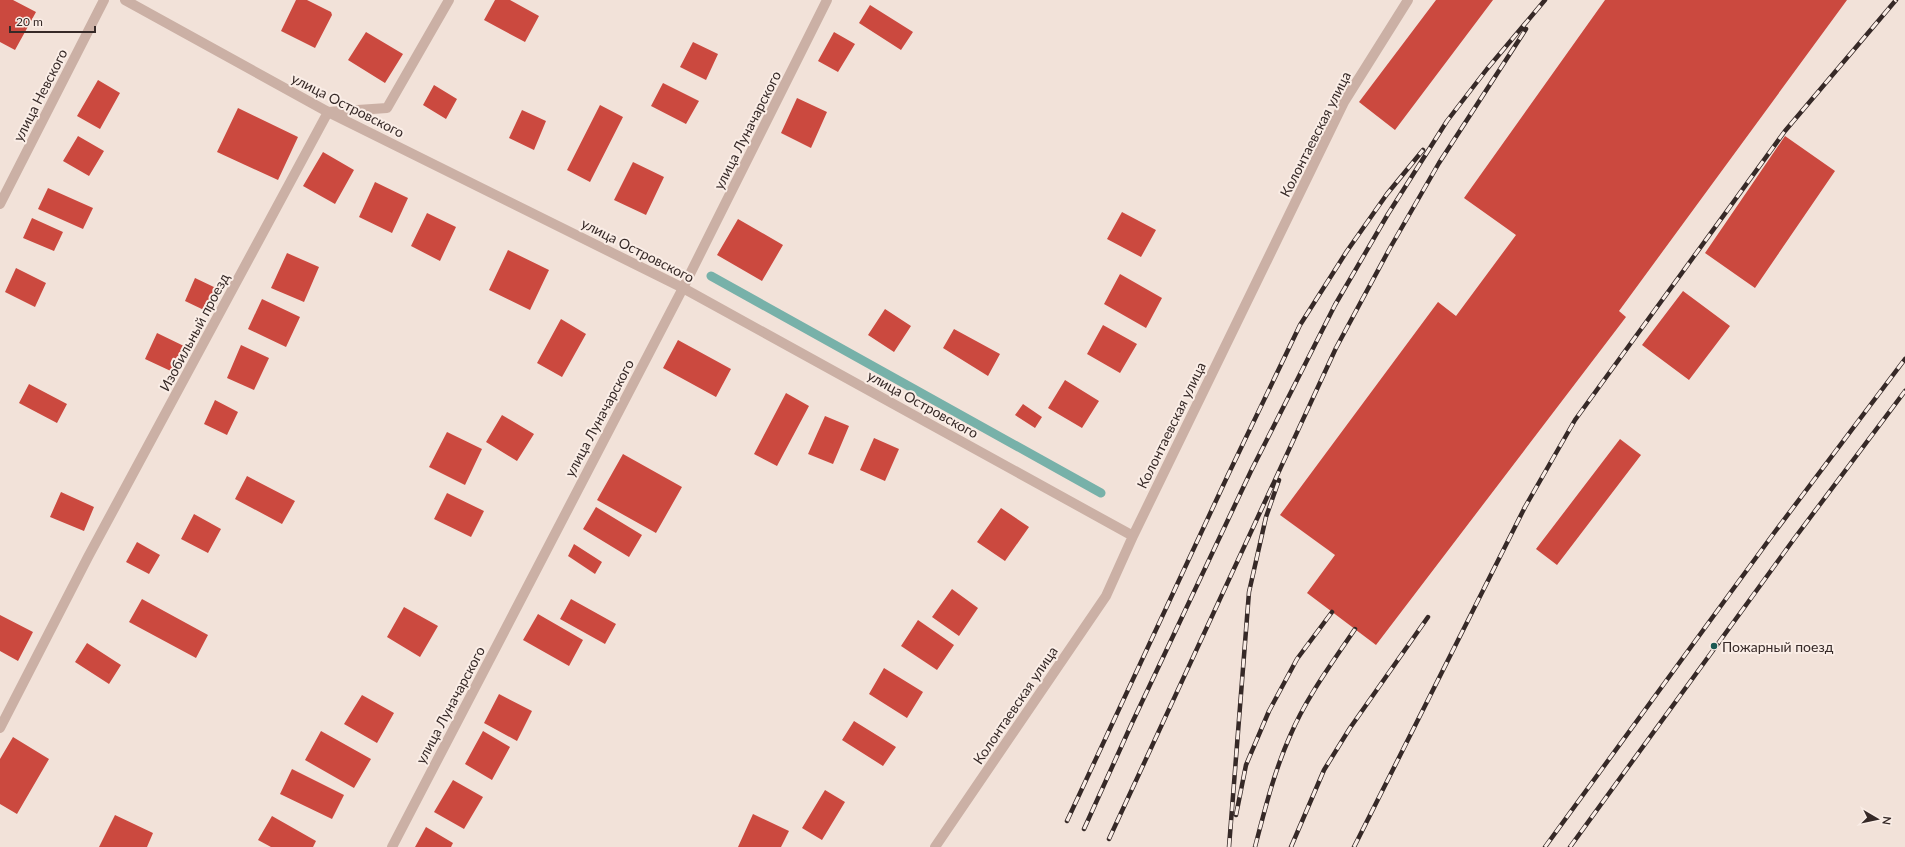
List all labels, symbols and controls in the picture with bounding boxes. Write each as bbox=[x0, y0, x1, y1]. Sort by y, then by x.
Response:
scale bar bbox=[10, 8, 95, 34]
text: 20 m bbox=[16, 14, 43, 29]
street label: улица Невского bbox=[9, 46, 71, 144]
street label: улица Луначарского bbox=[710, 68, 784, 192]
street label: Колонтаевская улица bbox=[1276, 68, 1354, 200]
street label: улица Островского bbox=[289, 69, 407, 141]
street label: улица Островского bbox=[579, 214, 697, 286]
street label: Изобильный проезд bbox=[156, 270, 233, 394]
street label: улица Луначарского bbox=[561, 356, 637, 480]
street label: Колонтаевская улица bbox=[1133, 359, 1209, 491]
street label: улица Островского bbox=[864, 366, 982, 442]
place label: Пожарный поезд bbox=[1722, 638, 1834, 655]
marker: Пожарный поезд bbox=[1709, 641, 1719, 651]
street label: улица Луначарского bbox=[412, 643, 488, 767]
street label: Колонтаевская улица bbox=[969, 643, 1061, 767]
north arrow bbox=[1857, 799, 1897, 839]
text: N bbox=[1880, 815, 1894, 826]

